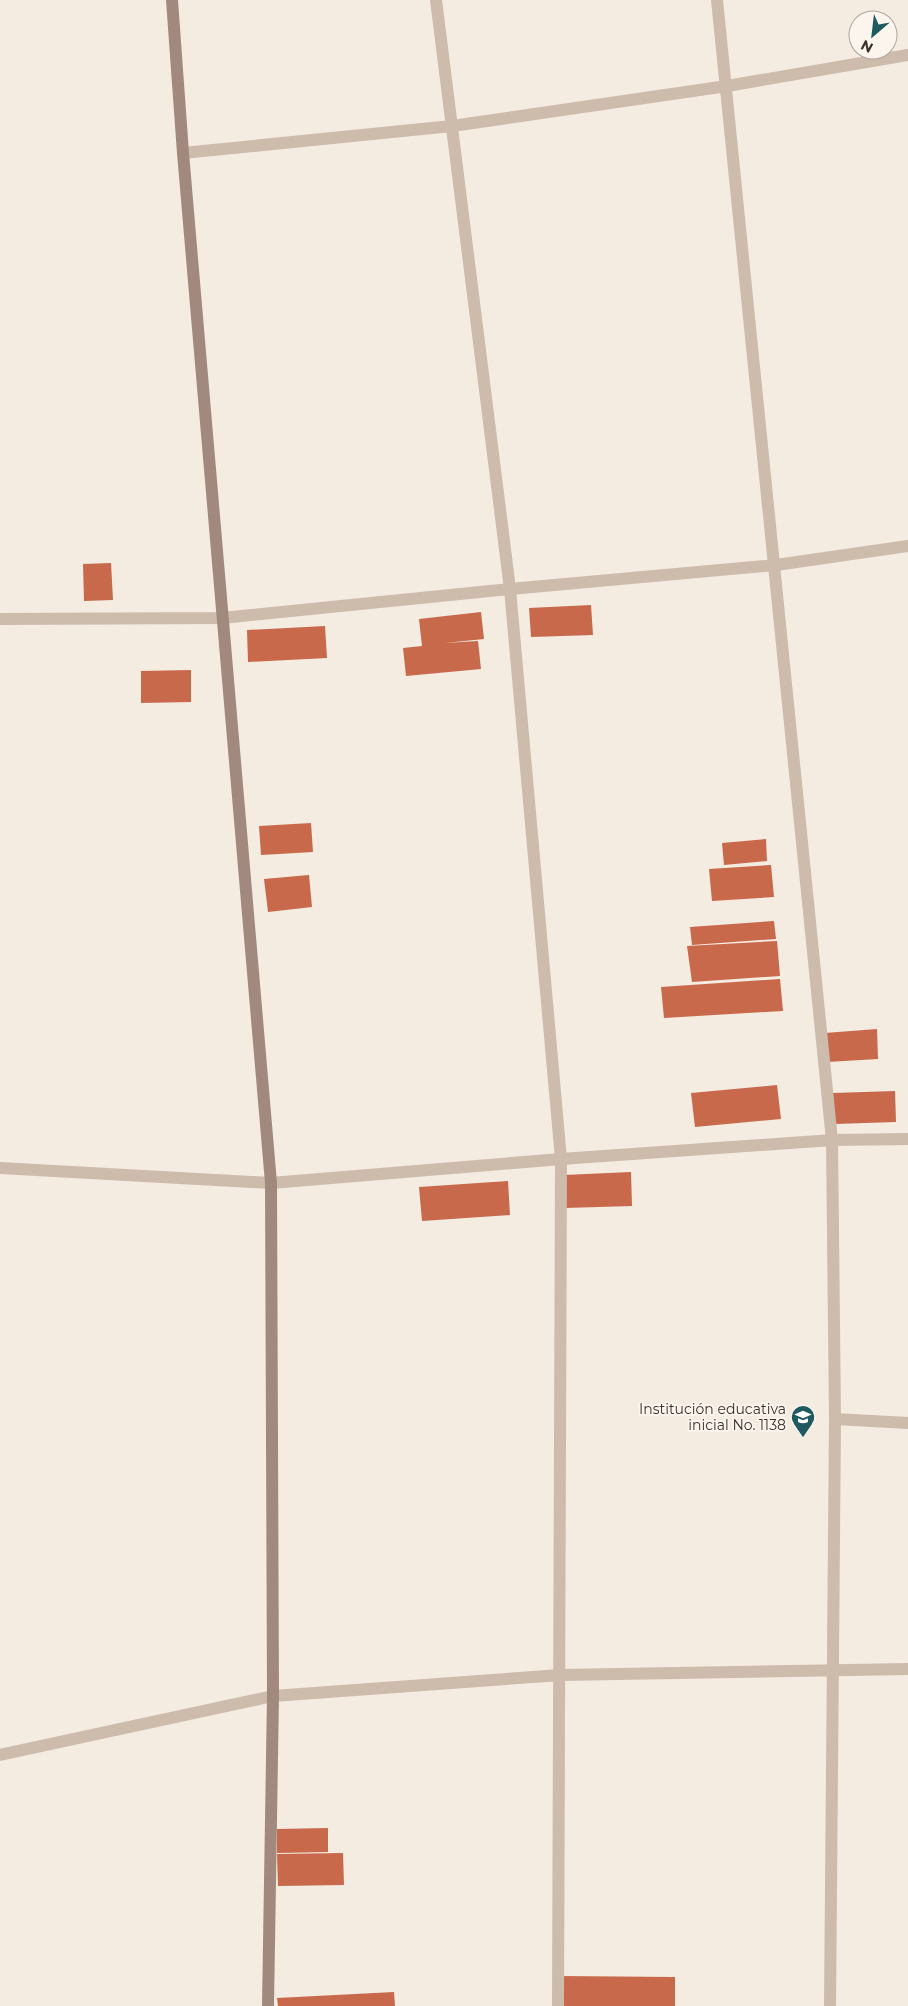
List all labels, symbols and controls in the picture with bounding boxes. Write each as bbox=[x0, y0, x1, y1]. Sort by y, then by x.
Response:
north arrow bbox=[848, 10, 898, 60]
text: N bbox=[858, 36, 876, 57]
place label: Institución educativa inicial No. 1138 bbox=[639, 1400, 786, 1434]
school or university icon: Institución educativa inicial No. 1138 bbox=[790, 1404, 816, 1438]

